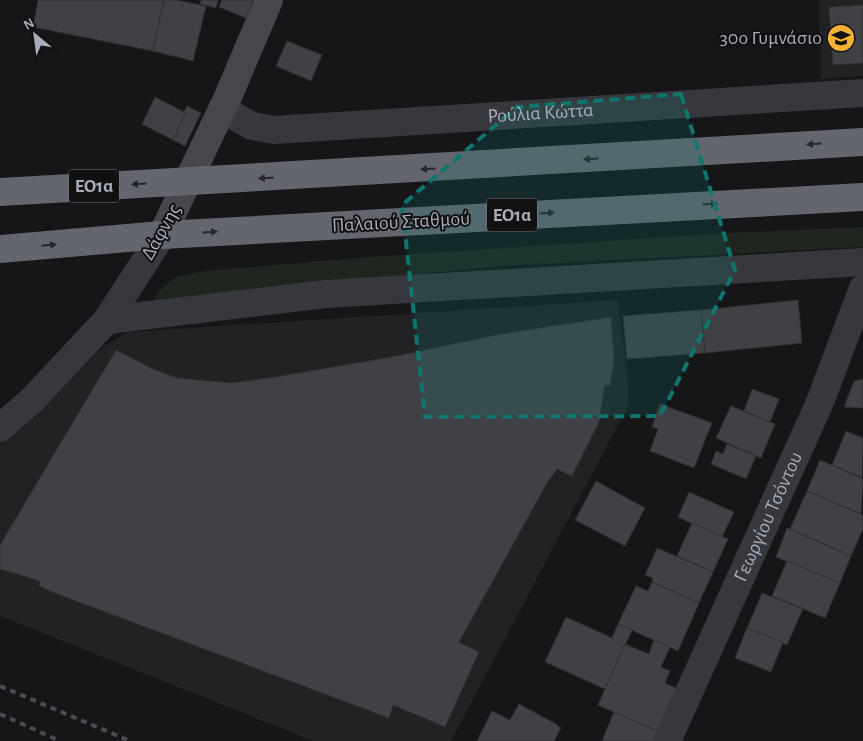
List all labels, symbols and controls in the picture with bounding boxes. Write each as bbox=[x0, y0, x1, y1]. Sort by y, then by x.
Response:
north arrow bbox=[10, 10, 60, 60]
text: N bbox=[22, 16, 37, 33]
school or university icon: 30ο Γυμνάσιο bbox=[826, 23, 856, 53]
place label: 30ο Γυμνάσιο bbox=[720, 28, 822, 48]
street label: Ρούλια Κώττα bbox=[487, 100, 594, 127]
one-way arrow bbox=[806, 141, 822, 149]
one-way arrow bbox=[582, 156, 598, 164]
one-way arrow bbox=[420, 165, 436, 173]
road number: ΕΟ1α bbox=[69, 170, 119, 202]
one-way arrow bbox=[258, 174, 274, 182]
one-way arrow bbox=[131, 180, 147, 188]
road number: ΕΟ1α bbox=[487, 198, 537, 232]
street label: Δάφνης bbox=[138, 200, 185, 263]
one-way arrow bbox=[702, 200, 718, 208]
street label: Παλαιού Σταθμού bbox=[331, 208, 471, 236]
one-way arrow bbox=[540, 209, 556, 217]
one-way arrow bbox=[203, 228, 219, 236]
one-way arrow bbox=[41, 240, 57, 248]
street label: Γεωργίου Τσόντου bbox=[730, 449, 806, 585]

